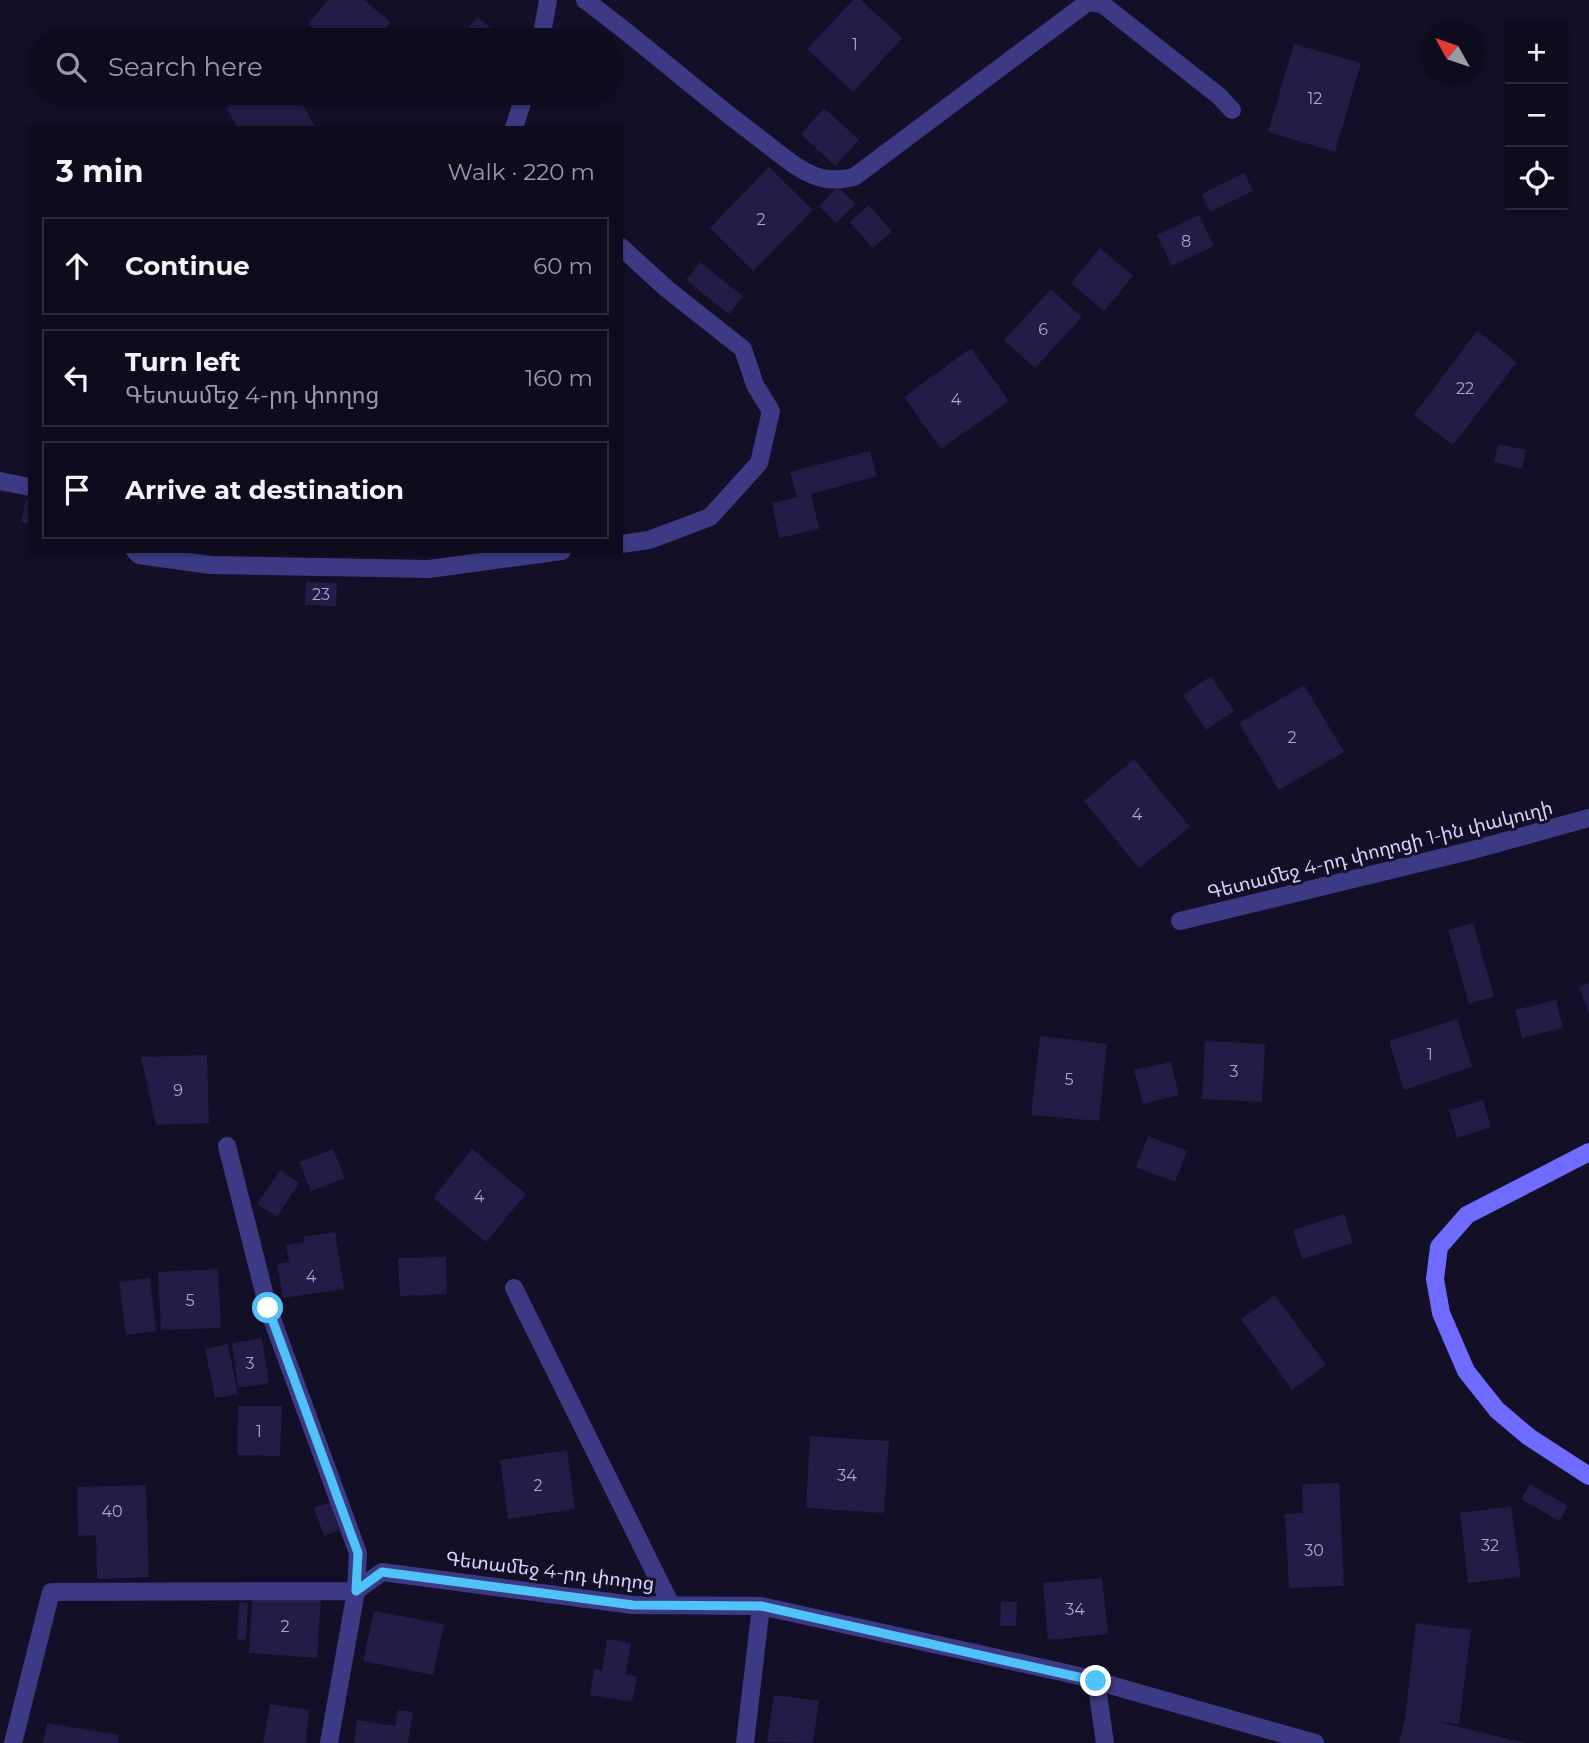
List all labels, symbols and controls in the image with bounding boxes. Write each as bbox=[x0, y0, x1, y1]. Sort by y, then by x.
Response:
north arrow bbox=[1421, 21, 1484, 84]
map controls bbox=[1505, 21, 1568, 210]
button: + bbox=[1505, 21, 1568, 84]
search box bbox=[28, 28, 623, 105]
house number: 1 bbox=[852, 35, 858, 54]
icon: search bbox=[52, 48, 90, 86]
text: Search here bbox=[108, 51, 263, 83]
button: − bbox=[1505, 84, 1568, 147]
house number: 12 bbox=[1308, 89, 1322, 108]
button: locate bbox=[1505, 147, 1568, 210]
text: 3 min bbox=[56, 153, 143, 190]
text: Walk · 220 m bbox=[448, 158, 595, 186]
house number: 2 bbox=[756, 210, 766, 229]
house number: 8 bbox=[1181, 232, 1191, 251]
icon: ahead bbox=[58, 247, 96, 285]
text: Continue bbox=[125, 250, 250, 282]
text: 60 m bbox=[533, 252, 593, 280]
house number: 6 bbox=[1038, 320, 1048, 339]
text: Turn left bbox=[125, 346, 241, 378]
icon: left bbox=[58, 359, 96, 397]
text: 160 m bbox=[525, 364, 593, 392]
house number: 22 bbox=[1456, 379, 1474, 398]
text: Գետամեջ 4-րդ փողոց bbox=[125, 381, 379, 409]
house number: 4 bbox=[951, 390, 962, 409]
icon: arrive bbox=[58, 471, 96, 509]
text: Arrive at destination bbox=[125, 474, 404, 506]
house number: 23 bbox=[312, 585, 330, 604]
house number: 2 bbox=[1287, 728, 1297, 747]
street label: Գետամեջ 4-րդ փողոցի 1-ին փակուղի bbox=[1205, 796, 1555, 904]
house number: 4 bbox=[1132, 805, 1143, 824]
house number: 1 bbox=[1427, 1045, 1433, 1064]
house number: 3 bbox=[1229, 1062, 1239, 1081]
house number: 5 bbox=[1064, 1070, 1074, 1089]
house number: 9 bbox=[173, 1081, 183, 1100]
house number: 4 bbox=[474, 1187, 485, 1206]
house number: 4 bbox=[306, 1267, 317, 1286]
house number: 5 bbox=[185, 1291, 195, 1310]
route start bbox=[252, 1292, 283, 1323]
house number: 3 bbox=[245, 1354, 255, 1373]
house number: 1 bbox=[256, 1422, 262, 1441]
house number: 34 bbox=[837, 1466, 857, 1485]
house number: 2 bbox=[533, 1476, 543, 1495]
house number: 40 bbox=[101, 1502, 123, 1521]
house number: 32 bbox=[1481, 1536, 1499, 1555]
house number: 30 bbox=[1304, 1541, 1324, 1560]
street label: Գետամեջ 4-րդ փողոց bbox=[444, 1547, 656, 1595]
house number: 34 bbox=[1065, 1600, 1085, 1619]
house number: 2 bbox=[280, 1617, 290, 1636]
route end bbox=[1080, 1665, 1111, 1696]

